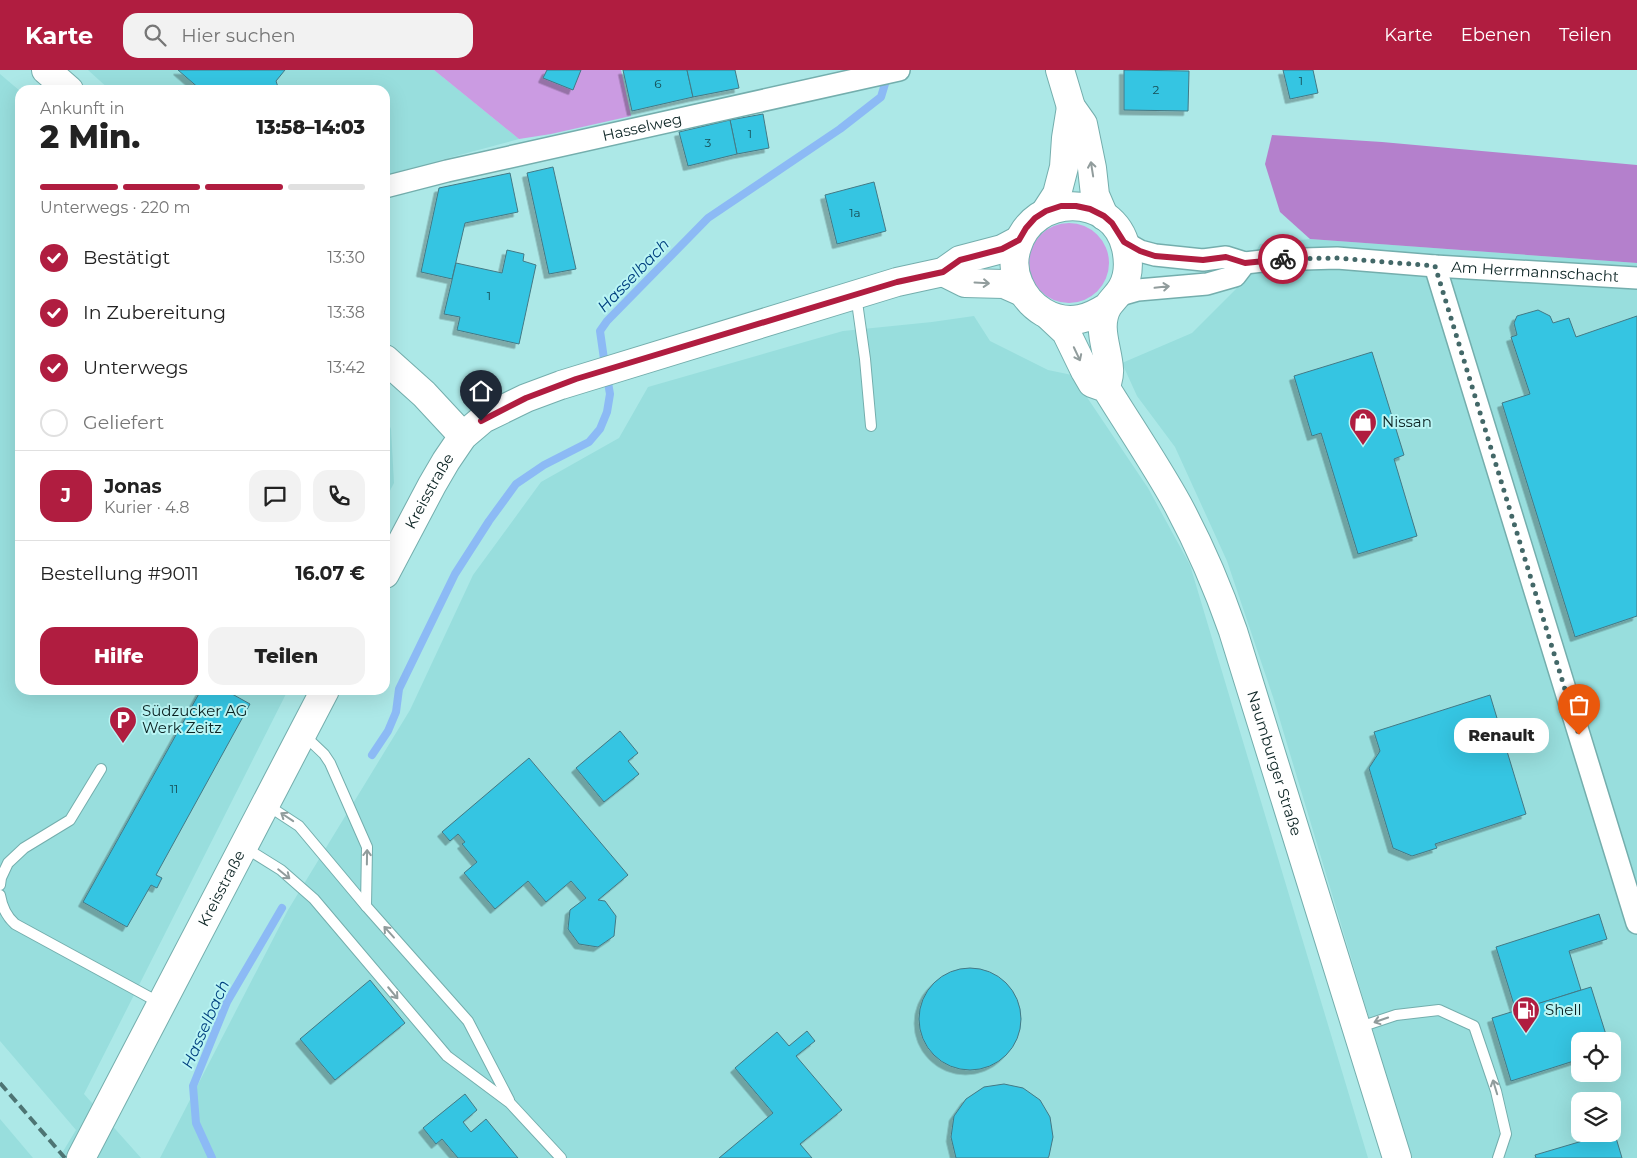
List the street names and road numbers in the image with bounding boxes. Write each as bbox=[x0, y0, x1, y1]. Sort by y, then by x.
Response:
street label: Hasselweg bbox=[600, 109, 684, 145]
street label: Am Herrmannschacht bbox=[1451, 257, 1619, 286]
street label: Kreisstraße bbox=[401, 449, 458, 532]
street label: Naumburger Straße bbox=[1243, 688, 1306, 838]
street label: Kreisstraße bbox=[193, 847, 249, 930]

